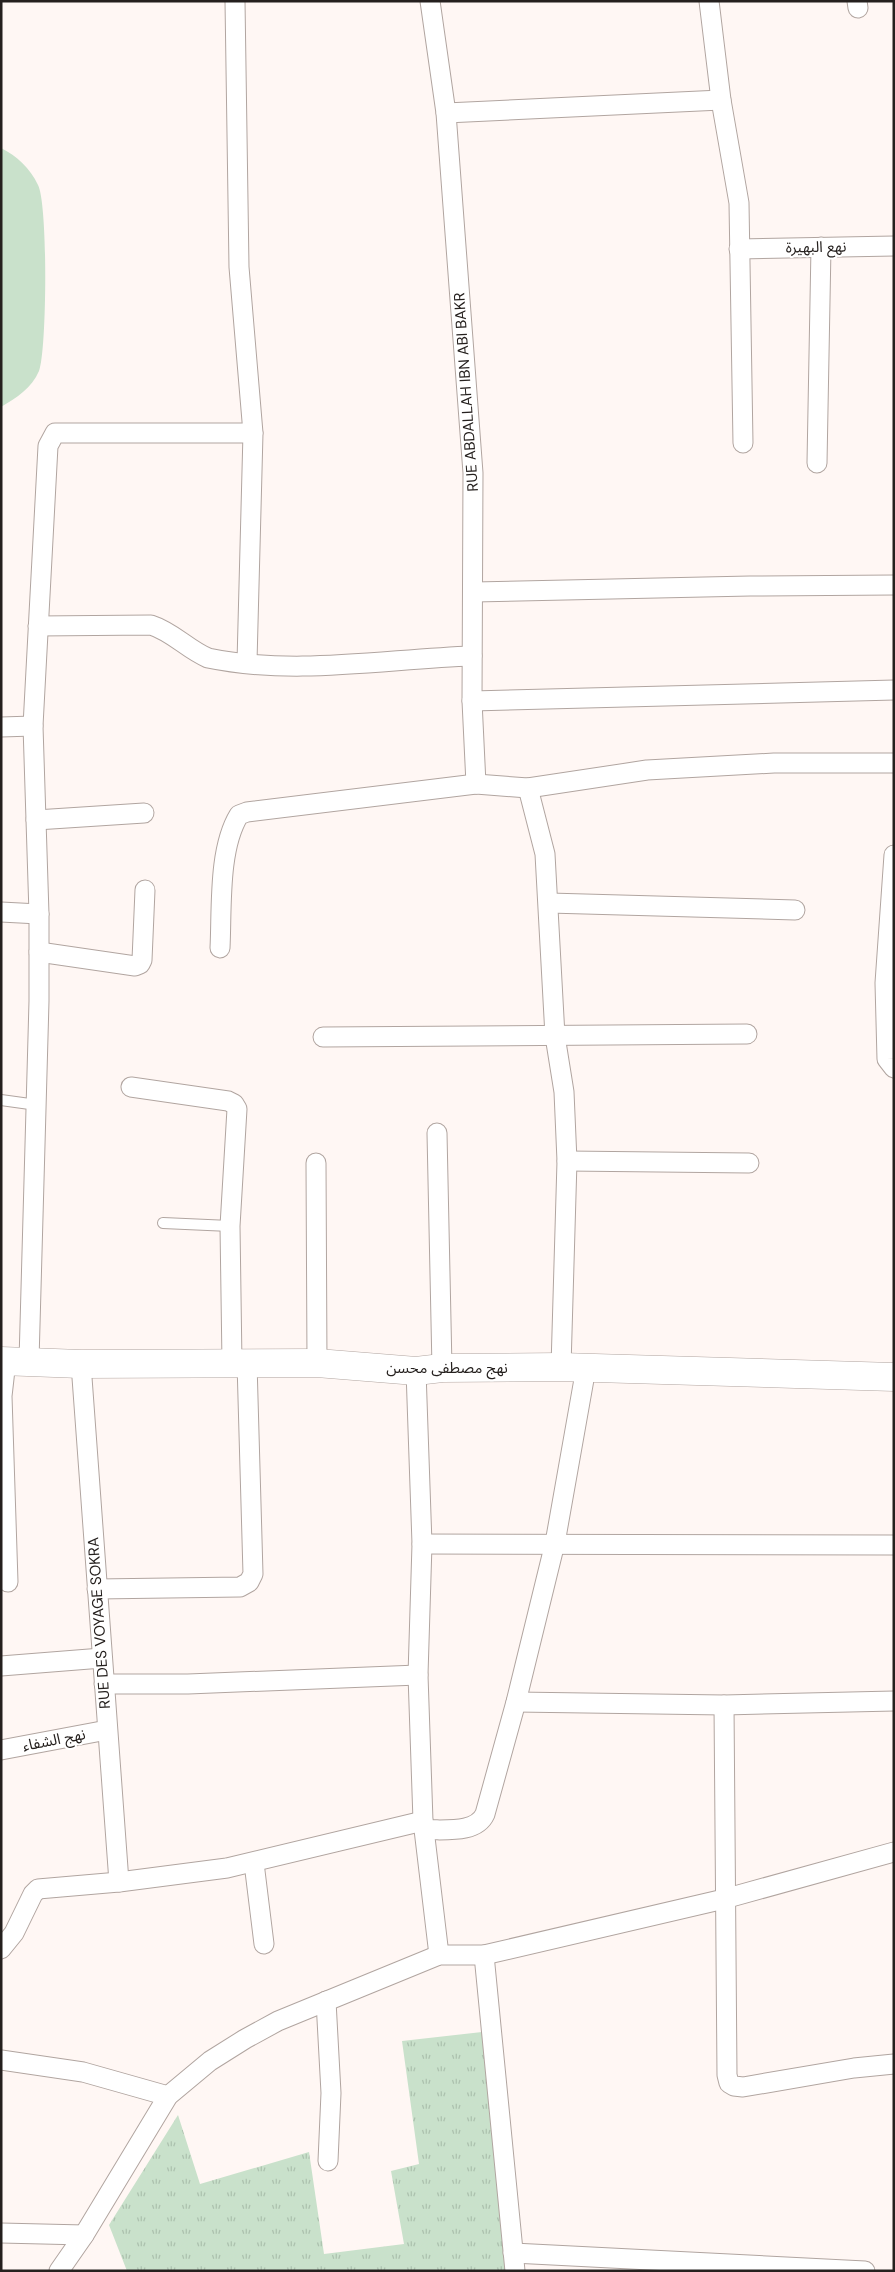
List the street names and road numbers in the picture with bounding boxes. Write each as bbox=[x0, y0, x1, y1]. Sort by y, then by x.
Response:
street label: نهع البهيرة bbox=[785, 236, 847, 260]
street label: RUE ABDALLAH IBN ABI BAKR bbox=[449, 292, 483, 492]
street label: نهج مصطفى محسن bbox=[386, 1358, 508, 1380]
street label: RUE DES VOYAGE SOKRA bbox=[83, 1537, 115, 1709]
street label: نهج الشفاء bbox=[21, 1724, 87, 1758]

